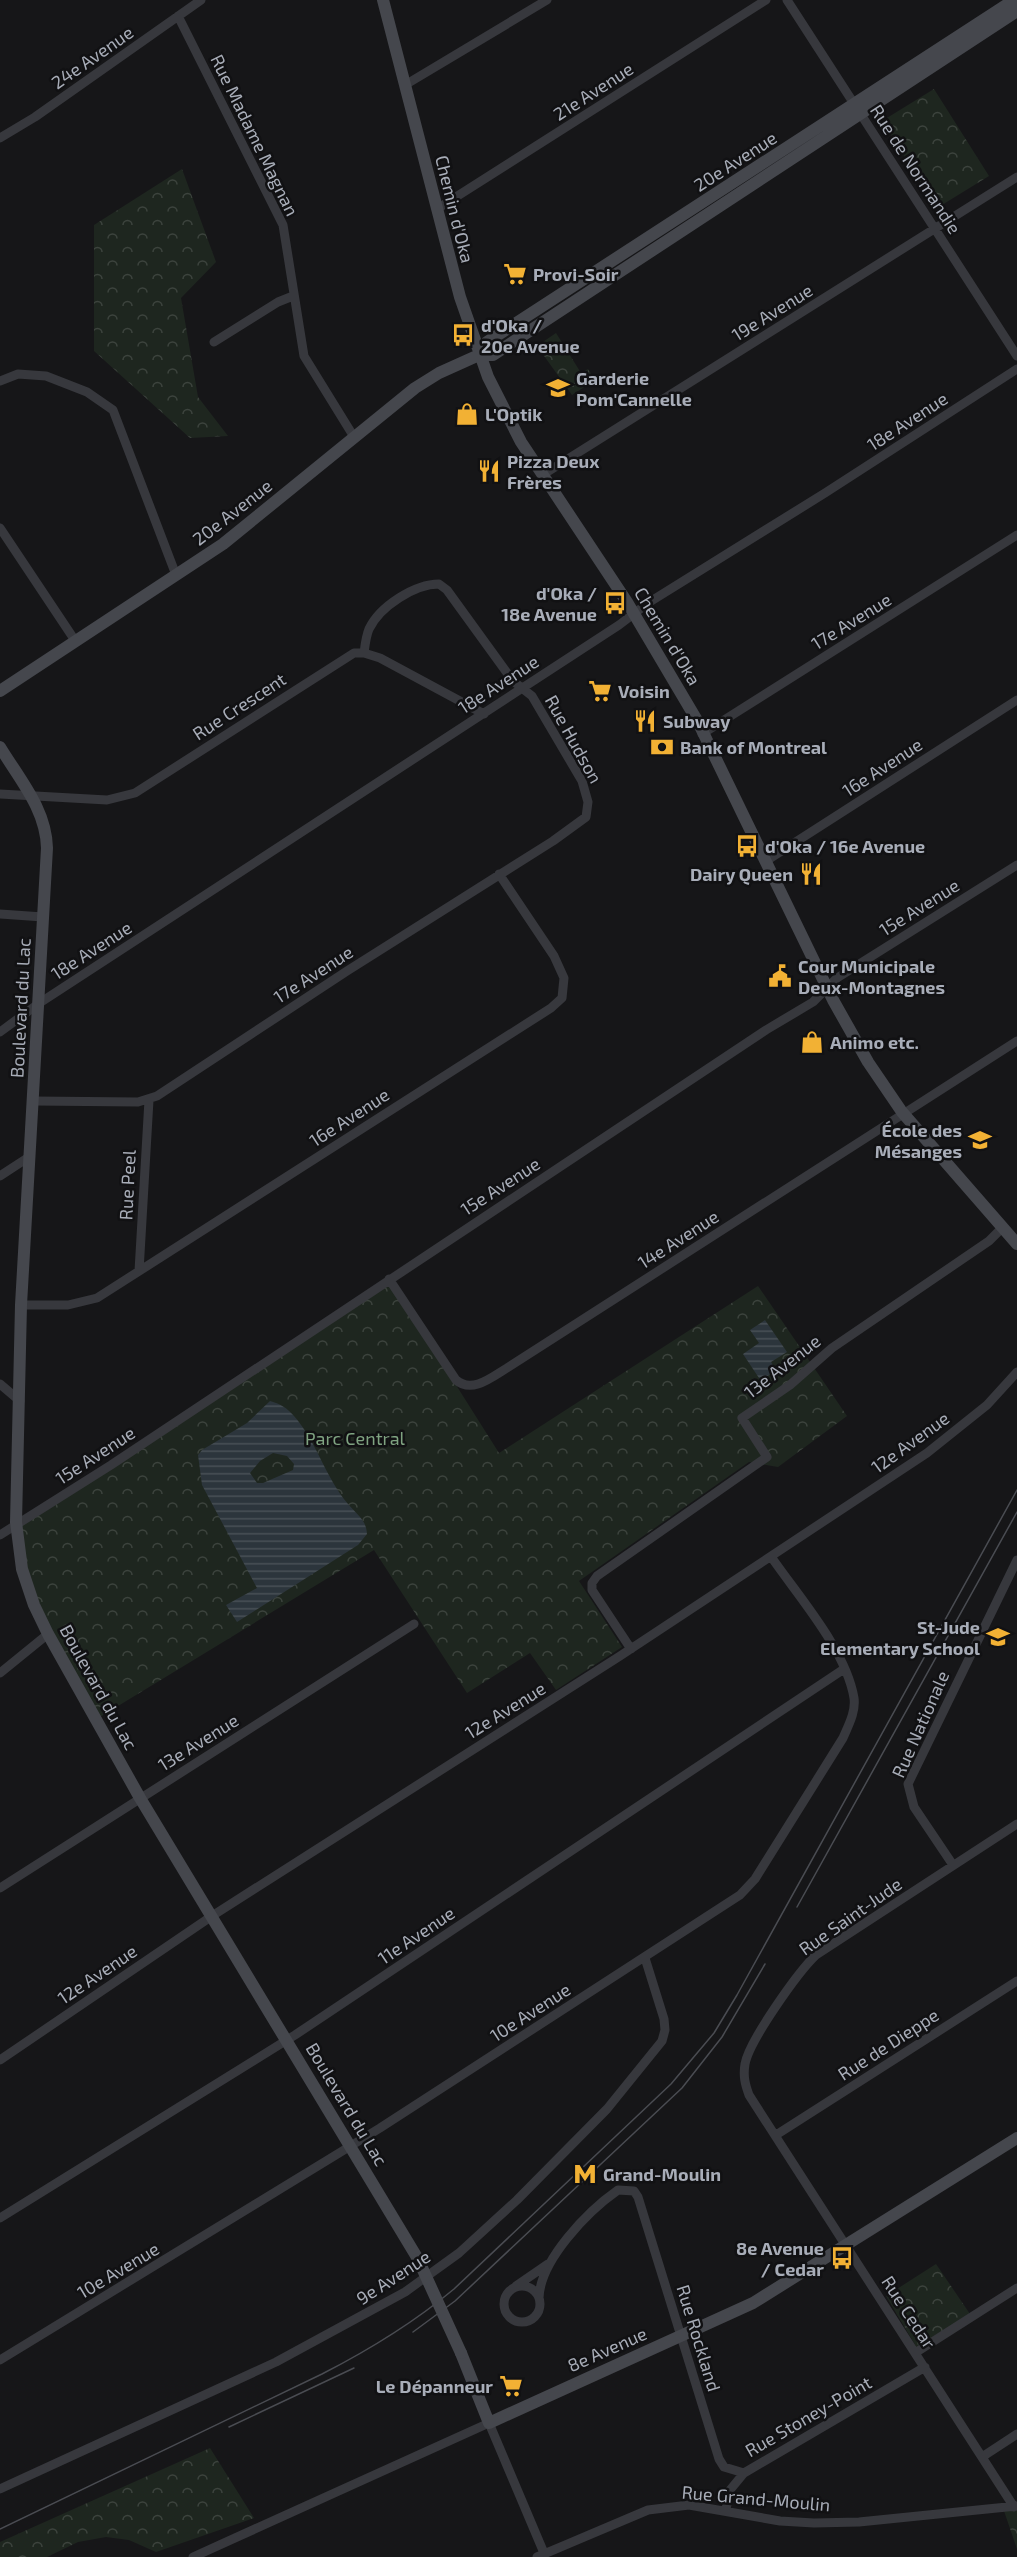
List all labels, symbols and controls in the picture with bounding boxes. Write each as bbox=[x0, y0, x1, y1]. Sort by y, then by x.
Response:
street label: 24e Avenue bbox=[47, 21, 137, 93]
street label: Rue Madame Magnan bbox=[206, 51, 304, 219]
street label: 21e Avenue bbox=[549, 57, 637, 125]
street label: Rue de Normandie bbox=[866, 100, 966, 238]
street label: 20e Avenue bbox=[689, 126, 781, 196]
street label: Chemin d'Oka bbox=[431, 153, 479, 265]
supermarket icon: Provi-Soir bbox=[502, 261, 528, 287]
place label: Provi-Soir bbox=[533, 263, 619, 285]
street label: 19e Avenue bbox=[728, 279, 816, 345]
place label: d'Oka / 20e Avenue bbox=[481, 314, 580, 357]
bus stop icon: d'Oka / 20e Avenue bbox=[450, 322, 476, 348]
place label: Garderie Pom'Cannelle bbox=[576, 367, 692, 410]
school or university icon: Garderie Pom'Cannelle bbox=[545, 375, 571, 401]
street label: 18e Avenue bbox=[863, 387, 951, 455]
shop icon: L'Optik bbox=[454, 401, 480, 427]
place label: L'Optik bbox=[485, 403, 542, 425]
place label: Pizza Deux Frères bbox=[507, 450, 600, 493]
restaurant icon: Pizza Deux Frères bbox=[476, 458, 502, 484]
street label: 20e Avenue bbox=[188, 474, 276, 550]
place label: d'Oka / 18e Avenue bbox=[501, 582, 597, 625]
street label: Chemin d'Oka bbox=[630, 583, 706, 689]
street label: 17e Avenue bbox=[807, 588, 895, 654]
bus stop icon: d'Oka / 18e Avenue bbox=[602, 590, 628, 616]
street label: 18e Avenue bbox=[454, 650, 542, 718]
street label: Rue Crescent bbox=[188, 668, 290, 744]
supermarket icon: Voisin bbox=[587, 678, 613, 704]
place label: Voisin bbox=[618, 680, 670, 702]
street label: Rue Hudson bbox=[541, 691, 607, 787]
restaurant icon: Subway bbox=[632, 708, 658, 734]
place label: Subway bbox=[663, 710, 731, 732]
street label: 16e Avenue bbox=[838, 733, 926, 801]
bank icon: Bank of Montreal bbox=[649, 734, 675, 760]
place label: Bank of Montreal bbox=[680, 736, 827, 758]
bus stop icon: d'Oka / 16e Avenue bbox=[734, 833, 760, 859]
place label: d'Oka / 16e Avenue bbox=[765, 835, 925, 857]
restaurant icon: Dairy Queen bbox=[798, 861, 824, 887]
place label: Dairy Queen bbox=[690, 863, 793, 885]
street label: 15e Avenue bbox=[875, 874, 963, 940]
street label: 18e Avenue bbox=[47, 916, 135, 984]
street label: Boulevard du Lac bbox=[5, 937, 35, 1078]
street label: 17e Avenue bbox=[269, 940, 357, 1008]
place label: Cour Municipale Deux-Montagnes bbox=[798, 955, 945, 998]
public building icon: Cour Municipale Deux-Montagnes bbox=[767, 963, 793, 989]
shop icon: Animo etc. bbox=[799, 1029, 825, 1055]
place label: Animo etc. bbox=[830, 1031, 919, 1053]
street label: 16e Avenue bbox=[305, 1083, 393, 1151]
place label: École des Mésanges bbox=[875, 1119, 962, 1162]
school or university icon: École des Mésanges bbox=[967, 1127, 993, 1153]
street label: Rue Peel bbox=[114, 1149, 140, 1221]
street label: 15e Avenue bbox=[456, 1152, 544, 1220]
street label: 14e Avenue bbox=[634, 1205, 722, 1273]
street label: 13e Avenue bbox=[739, 1329, 825, 1403]
street label: 12e Avenue bbox=[867, 1406, 953, 1478]
street label: 15e Avenue bbox=[51, 1421, 139, 1489]
park label: Parc Central bbox=[305, 1427, 406, 1449]
place label: St-Jude Elementary School bbox=[820, 1616, 980, 1659]
street label: Boulevard du Lac bbox=[55, 1621, 143, 1754]
school or university icon: St-Jude Elementary School bbox=[985, 1624, 1011, 1650]
street label: Rue Nationale bbox=[887, 1667, 953, 1781]
street label: 12e Avenue bbox=[461, 1677, 549, 1743]
street label: 13e Avenue bbox=[154, 1709, 242, 1775]
street label: Rue Saint-Jude bbox=[794, 1872, 906, 1960]
street label: 11e Avenue bbox=[373, 1901, 459, 1969]
street label: 12e Avenue bbox=[53, 1939, 141, 2009]
street label: 10e Avenue bbox=[486, 1978, 574, 2046]
street label: Rue de Dieppe bbox=[833, 2003, 943, 2085]
street label: Boulevard du Lac bbox=[302, 2038, 393, 2170]
metro station icon: Grand-Moulin bbox=[572, 2161, 598, 2187]
place label: Grand-Moulin bbox=[603, 2163, 721, 2185]
street label: 10e Avenue bbox=[73, 2237, 163, 2303]
place label: 8e Avenue / Cedar bbox=[736, 2237, 824, 2280]
street label: 9e Avenue bbox=[352, 2245, 434, 2309]
bus stop icon: 8e Avenue / Cedar bbox=[829, 2245, 855, 2271]
street label: Rue Cedar bbox=[877, 2271, 941, 2353]
street label: Rue Rockland bbox=[672, 2282, 726, 2394]
street label: 8e Avenue bbox=[564, 2322, 650, 2376]
street label: Rue Stoney-Point bbox=[741, 2371, 875, 2461]
supermarket icon: Le Dépanneur bbox=[498, 2373, 524, 2399]
place label: Le Dépanneur bbox=[376, 2375, 493, 2397]
street label: Rue Grand-Moulin bbox=[681, 2481, 831, 2515]

